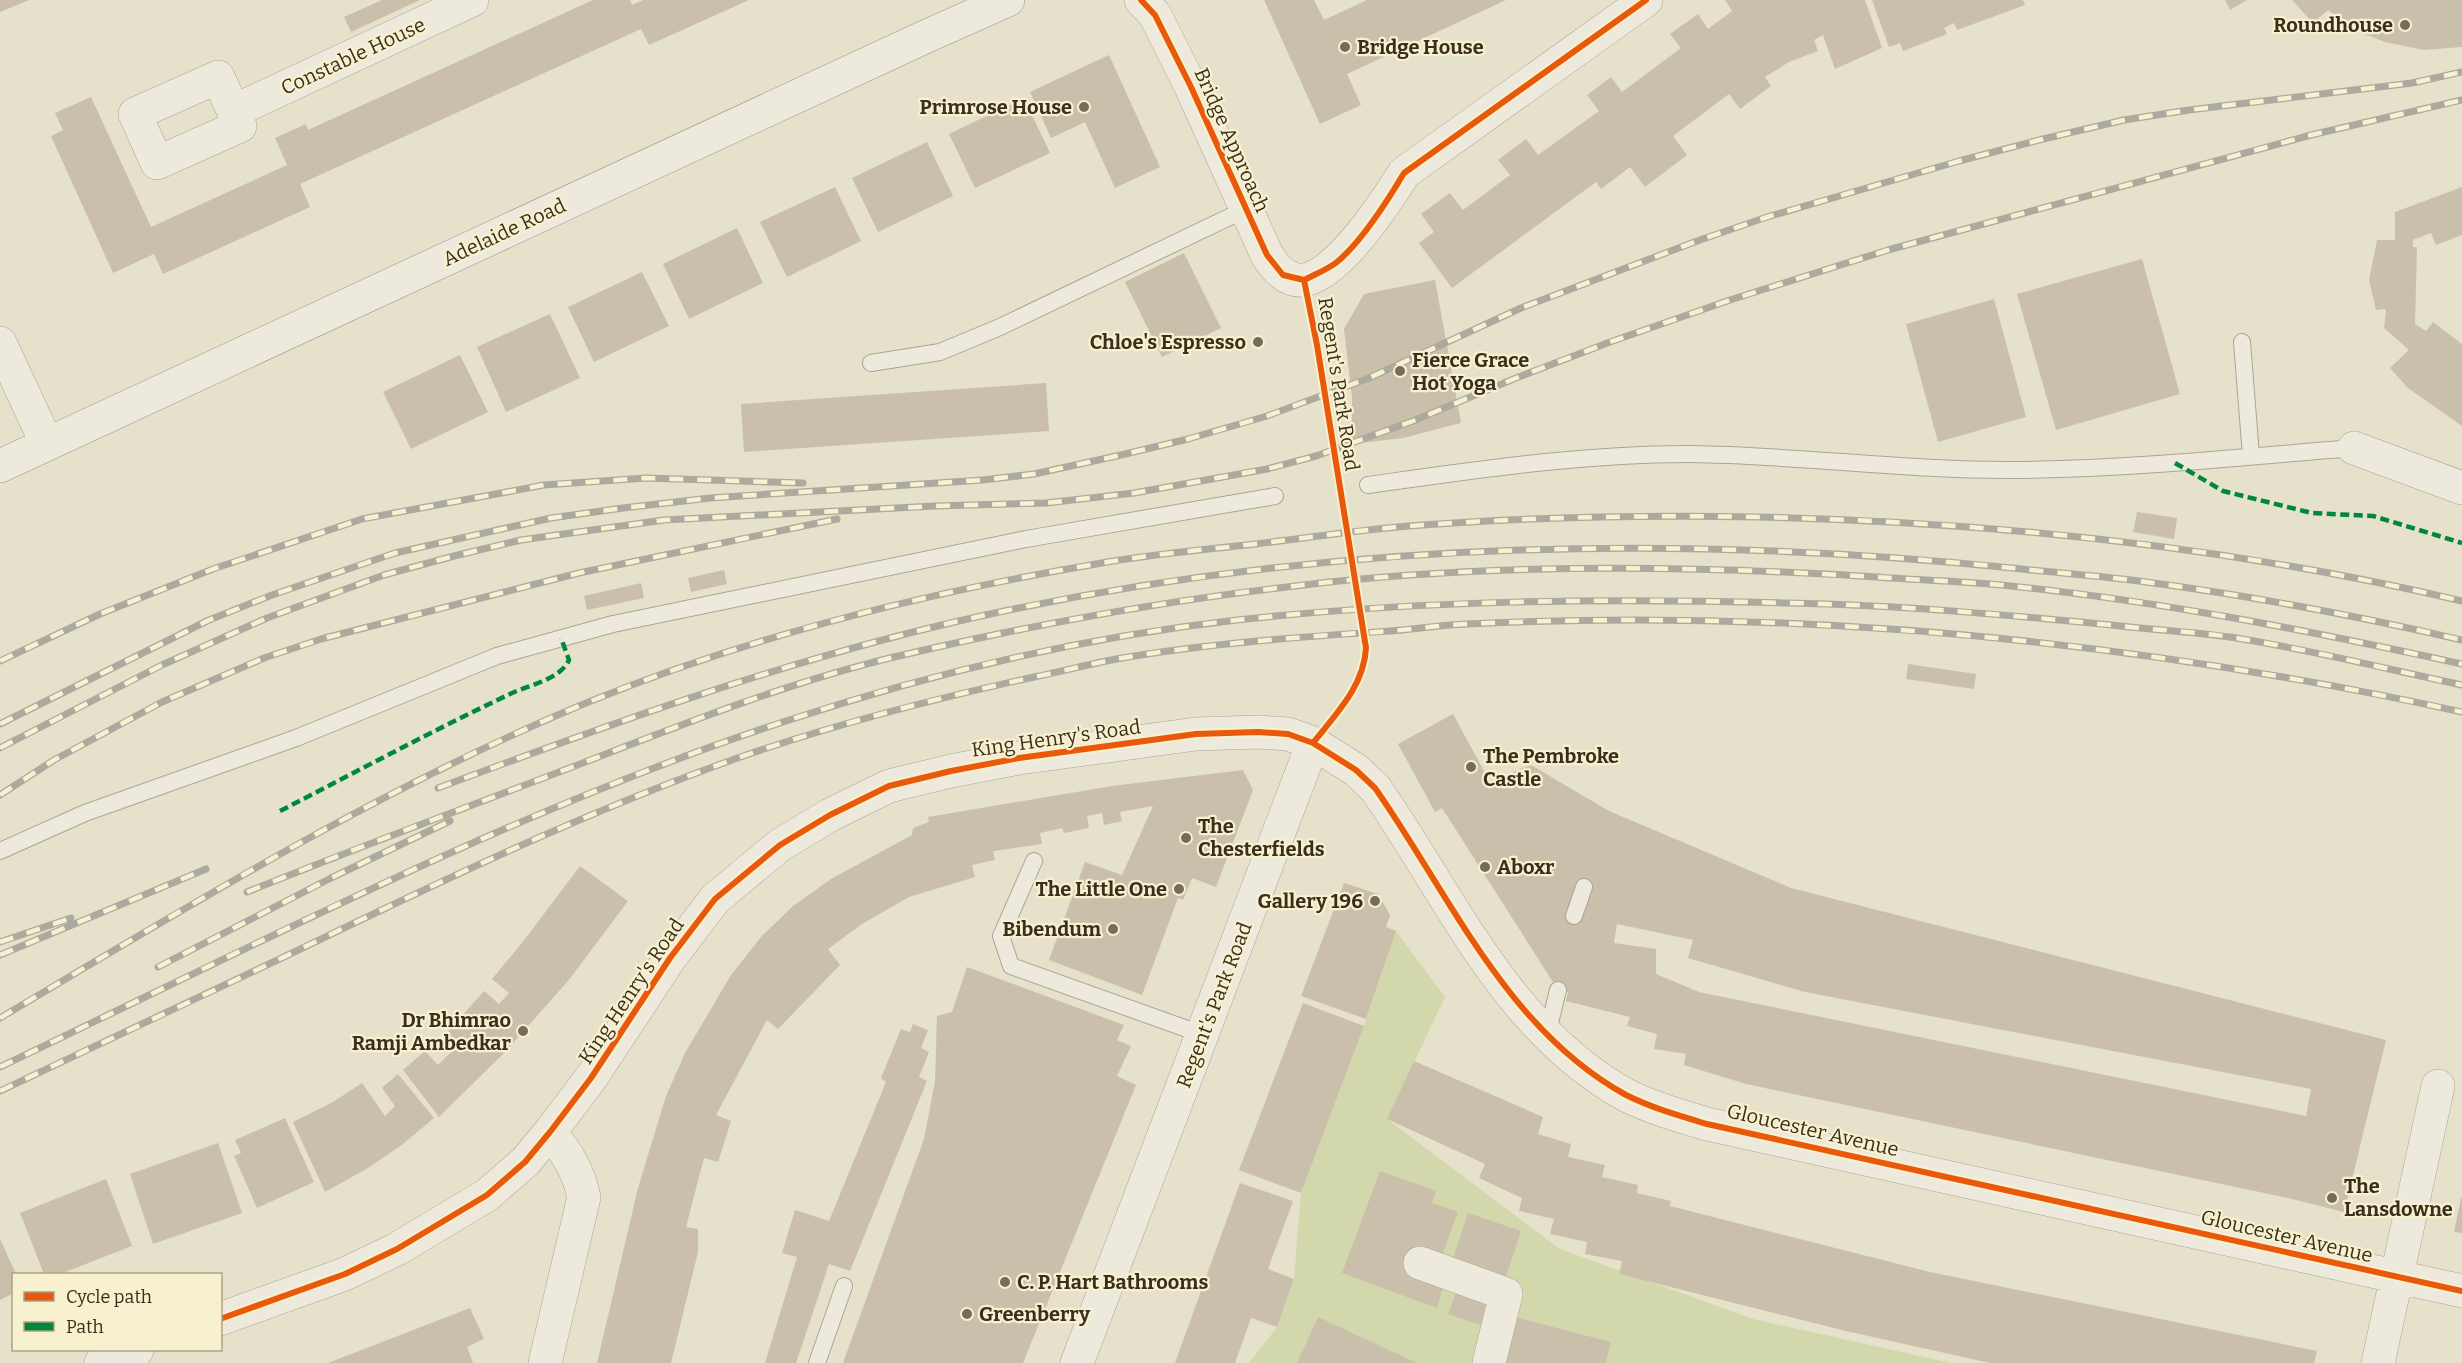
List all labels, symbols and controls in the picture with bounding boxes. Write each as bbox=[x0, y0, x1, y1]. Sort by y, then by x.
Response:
street label: Constable House bbox=[277, 12, 429, 100]
place label: Roundhouse bbox=[2273, 13, 2393, 37]
marker: Roundhouse bbox=[2398, 18, 2412, 32]
place label: Bridge House bbox=[1357, 35, 1484, 59]
marker: Bridge House bbox=[1338, 40, 1352, 54]
street label: Bridge Approach bbox=[1189, 64, 1275, 216]
place label: Primrose House bbox=[920, 95, 1072, 119]
marker: Primrose House bbox=[1077, 100, 1091, 114]
street label: Adelaide Road bbox=[439, 193, 569, 271]
street label: Regent's Park Road bbox=[1313, 295, 1365, 473]
place label: Chloe's Espresso bbox=[1090, 330, 1246, 354]
marker: Chloe's Espresso bbox=[1251, 335, 1265, 349]
place label: Fierce Grace Hot Yoga bbox=[1412, 348, 1529, 395]
marker: Fierce Grace Hot Yoga bbox=[1393, 364, 1407, 378]
street label: King Henry's Road bbox=[970, 714, 1142, 762]
place label: The Pembroke Castle bbox=[1483, 744, 1619, 791]
marker: The Pembroke Castle bbox=[1464, 760, 1478, 774]
place label: The Chesterfields bbox=[1198, 814, 1325, 861]
marker: The Chesterfields bbox=[1179, 831, 1193, 845]
place label: Aboxr bbox=[1497, 855, 1555, 879]
marker: Aboxr bbox=[1478, 860, 1492, 874]
place label: The Little One bbox=[1036, 877, 1167, 901]
marker: The Little One bbox=[1172, 882, 1186, 896]
place label: Gallery 196 bbox=[1257, 889, 1363, 913]
marker: Gallery 196 bbox=[1368, 894, 1382, 908]
street label: King Henry's Road bbox=[573, 913, 689, 1068]
place label: Bibendum bbox=[1003, 917, 1101, 941]
street label: Regent's Park Road bbox=[1171, 918, 1257, 1091]
marker: Bibendum bbox=[1106, 922, 1120, 936]
place label: Dr Bhimrao Ramji Ambedkar bbox=[352, 1008, 512, 1055]
marker: Dr Bhimrao Ramji Ambedkar bbox=[516, 1024, 530, 1038]
street label: Gloucester Avenue bbox=[1725, 1099, 1901, 1161]
place label: The Lansdowne bbox=[2344, 1174, 2453, 1221]
marker: The Lansdowne bbox=[2325, 1191, 2339, 1205]
street label: Gloucester Avenue bbox=[2199, 1205, 2375, 1267]
place label: C. P. Hart Bathrooms bbox=[1017, 1270, 1208, 1294]
legend bbox=[12, 1273, 222, 1351]
marker: C. P. Hart Bathrooms bbox=[998, 1275, 1012, 1289]
text: Cycle path bbox=[66, 1286, 152, 1308]
place label: Greenberry bbox=[979, 1302, 1091, 1326]
marker: Greenberry bbox=[960, 1307, 974, 1321]
text: Path bbox=[66, 1316, 104, 1338]

